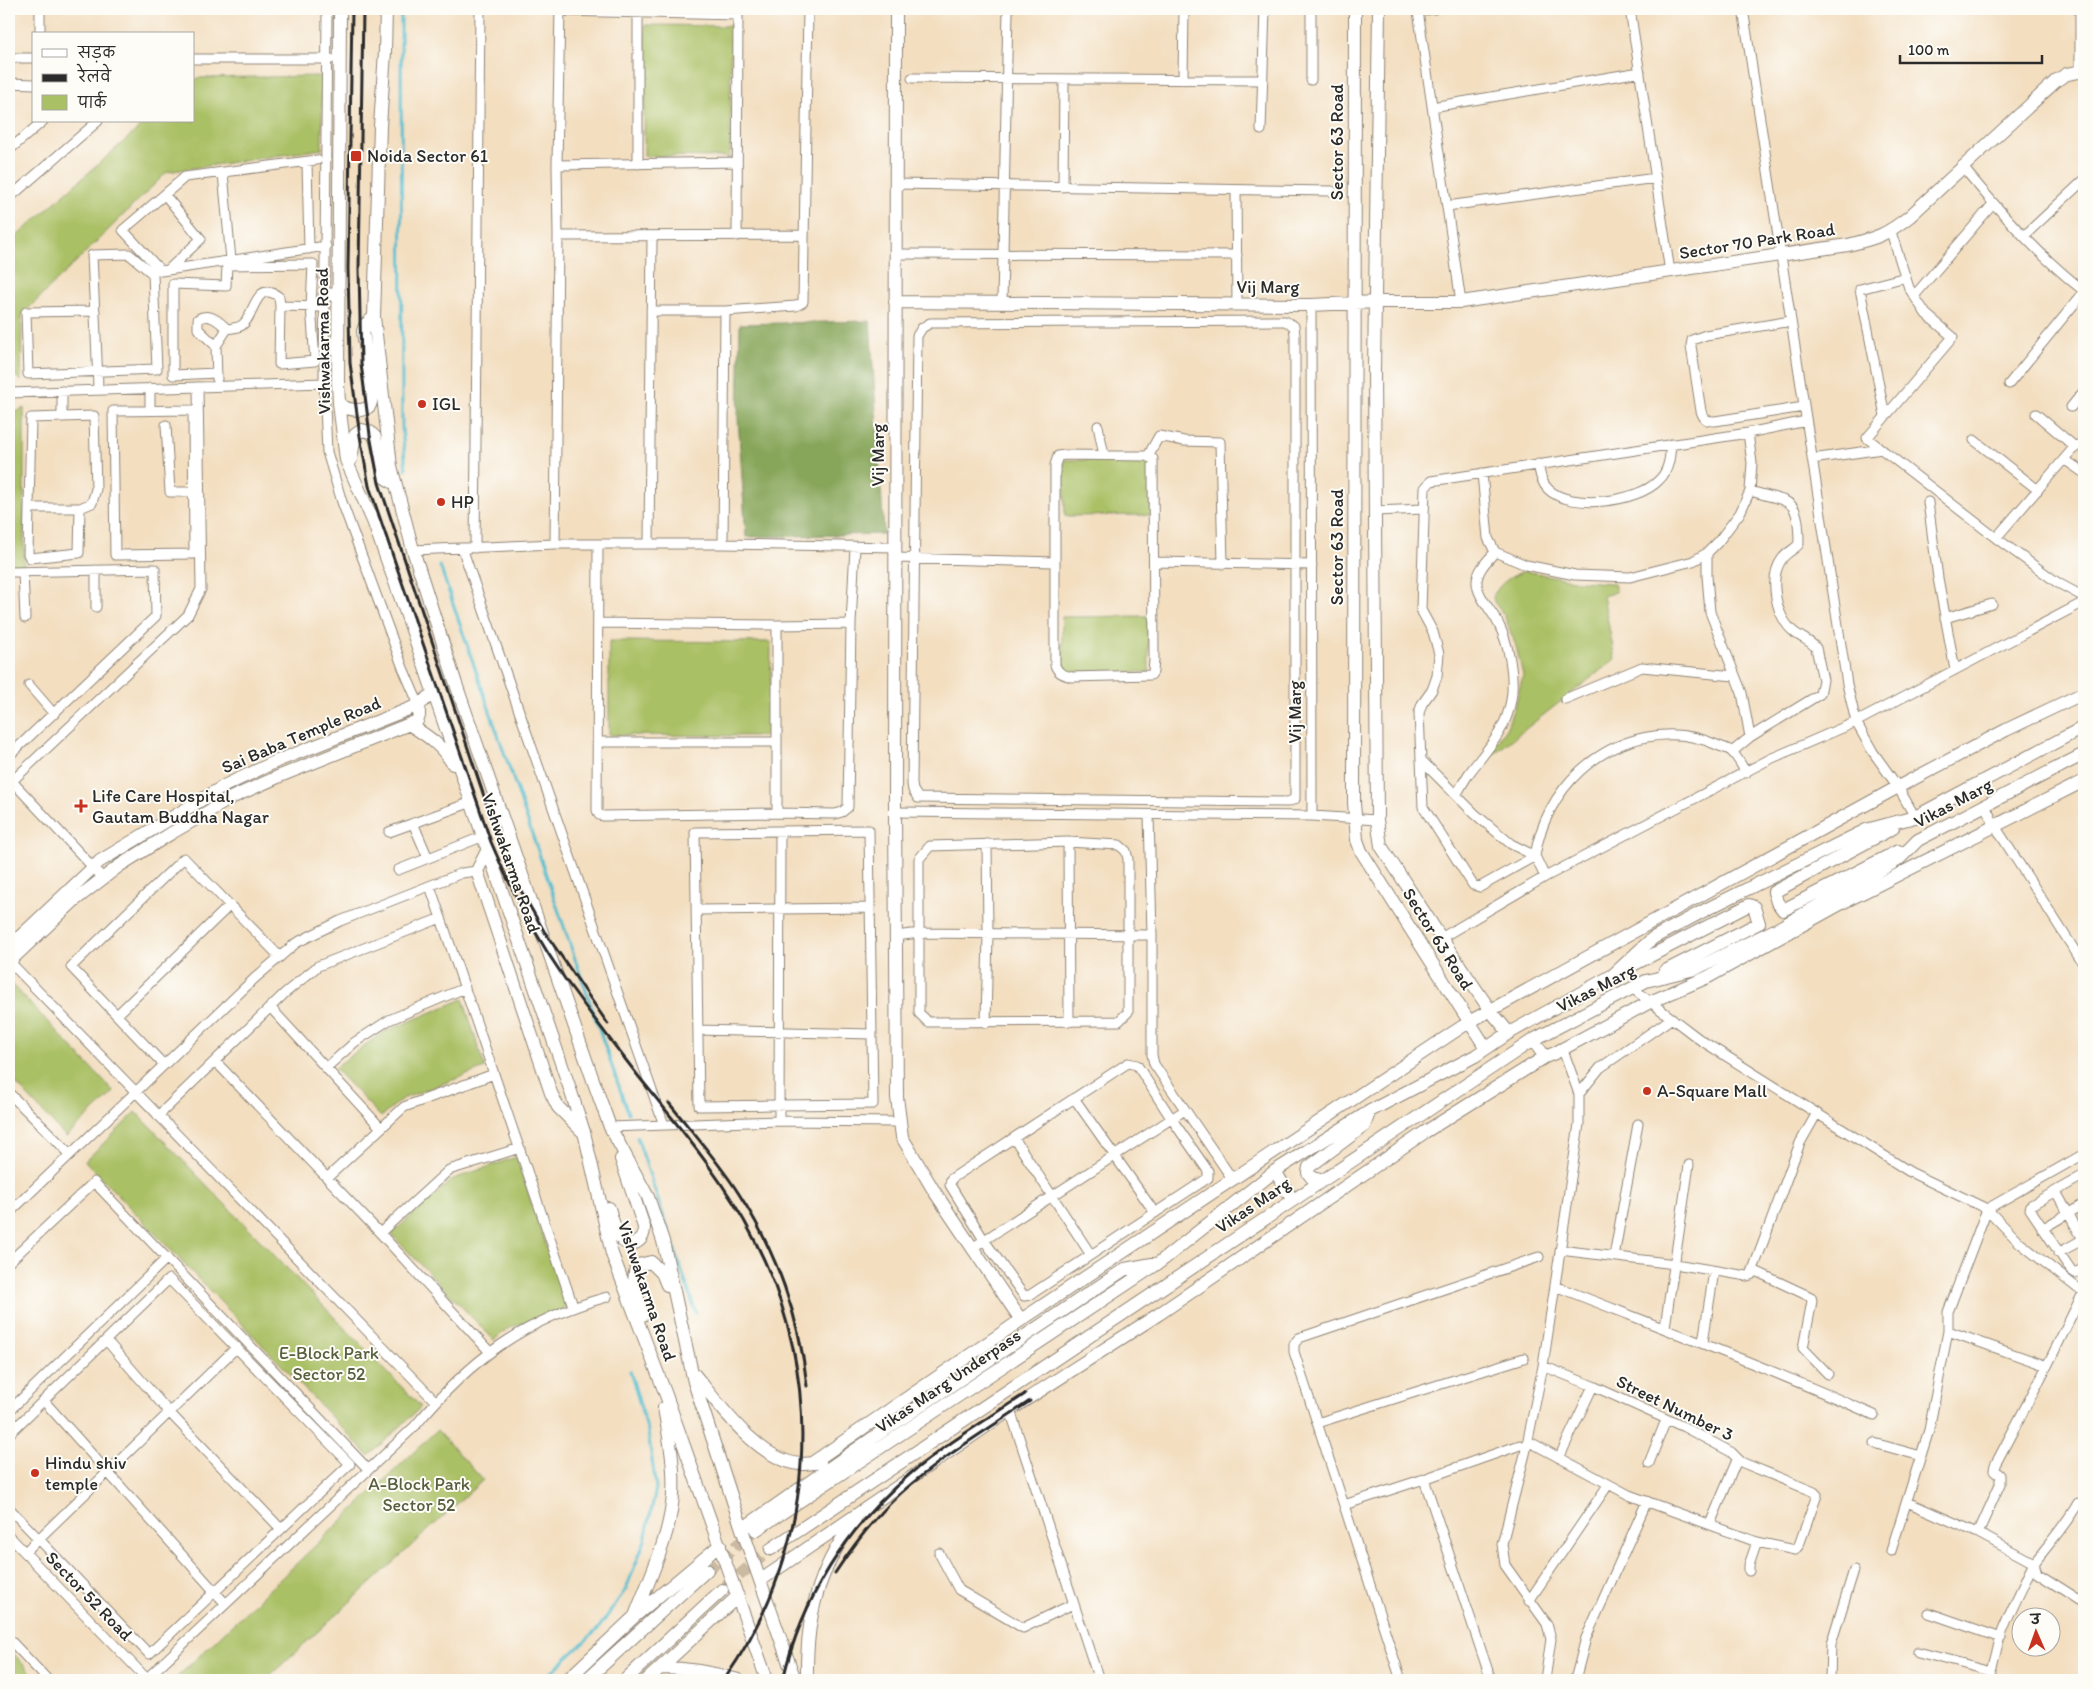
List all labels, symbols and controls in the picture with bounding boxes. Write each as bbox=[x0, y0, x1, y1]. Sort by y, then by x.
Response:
legend bbox=[32, 32, 195, 122]
scale bar bbox=[1900, 32, 2043, 64]
text: 100 m bbox=[1908, 41, 1950, 59]
text: सड़क bbox=[77, 44, 116, 63]
text: रेलवे bbox=[76, 63, 112, 86]
street label: Sector 63 Road bbox=[1326, 84, 1348, 200]
text: पार्क bbox=[77, 91, 108, 112]
place label: Noida Sector 61 bbox=[367, 145, 488, 167]
marker: Noida Sector 61 bbox=[349, 149, 363, 163]
street label: Sector 70 Park Road bbox=[1678, 218, 1837, 264]
street label: Vishwakarma Road bbox=[311, 267, 335, 415]
street label: Vij Marg bbox=[1236, 276, 1300, 298]
place label: IGL bbox=[432, 393, 460, 415]
marker: IGL bbox=[416, 398, 428, 410]
street label: Vij Marg bbox=[867, 423, 889, 487]
street label: Sector 63 Road bbox=[1326, 489, 1348, 605]
place label: HP bbox=[451, 491, 474, 513]
marker: HP bbox=[435, 496, 447, 508]
street label: Vij Marg bbox=[1284, 680, 1306, 744]
street label: Sai Baba Temple Road bbox=[218, 691, 384, 778]
street label: Vikas Marg bbox=[1910, 773, 1997, 833]
place label: Life Care Hospital, Gautam Buddha Nagar bbox=[92, 785, 270, 828]
street label: Vishwakarma Road bbox=[477, 790, 545, 936]
marker: Life Care Hospital, Gautam Buddha Nagar bbox=[74, 799, 88, 813]
street label: Sector 63 Road bbox=[1398, 884, 1478, 994]
street label: Vikas Marg bbox=[1553, 958, 1640, 1017]
place label: A-Square Mall bbox=[1657, 1080, 1767, 1102]
marker: A-Square Mall bbox=[1641, 1085, 1653, 1097]
street label: Vikas Marg bbox=[1211, 1171, 1295, 1238]
street label: Vishwakarma Road bbox=[613, 1218, 681, 1364]
street label: Vikas Marg Underpass bbox=[871, 1324, 1025, 1438]
park label: E-Block Park Sector 52 bbox=[279, 1342, 379, 1385]
street label: Street Number 3 bbox=[1613, 1370, 1737, 1446]
place label: Hindu shiv temple bbox=[45, 1452, 127, 1495]
marker: Hindu shiv temple bbox=[29, 1467, 41, 1479]
park label: A-Block Park Sector 52 bbox=[368, 1473, 470, 1516]
street label: Sector 52 Road bbox=[41, 1547, 137, 1645]
north arrow bbox=[2010, 1606, 2060, 1656]
text: उ bbox=[2029, 1611, 2042, 1628]

